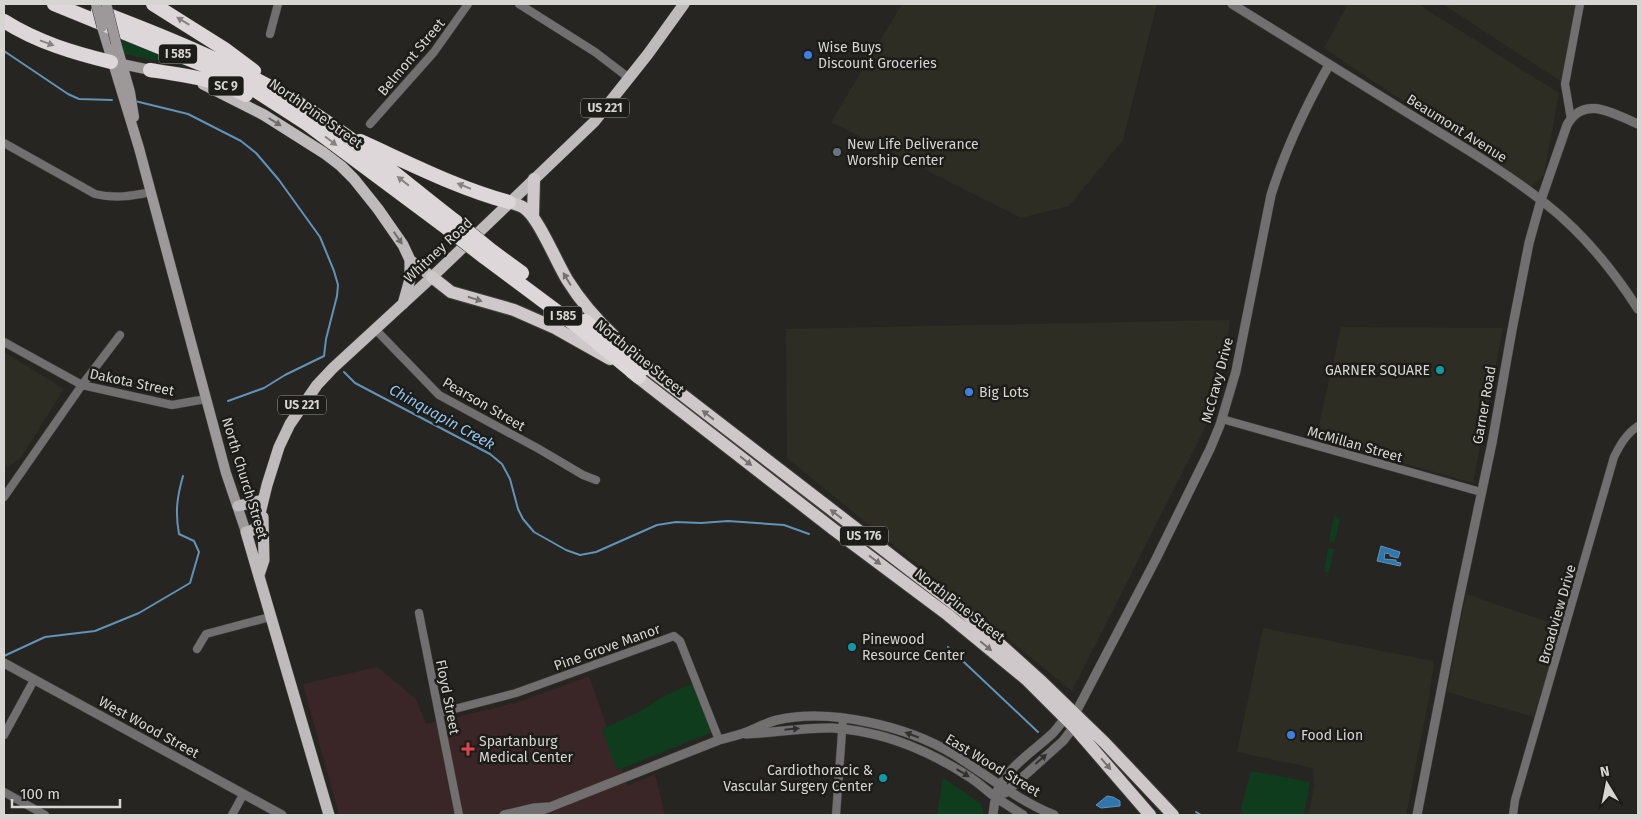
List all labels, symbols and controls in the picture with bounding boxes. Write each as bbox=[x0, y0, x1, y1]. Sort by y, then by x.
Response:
street label: Belmont Street bbox=[374, 15, 449, 99]
one-way arrow bbox=[176, 17, 189, 26]
place label: Wise Buys Discount Groceries bbox=[818, 39, 937, 72]
one-way arrow bbox=[40, 40, 55, 47]
road number: I 585 bbox=[159, 44, 197, 64]
marker: Wise Buys Discount Groceries bbox=[802, 49, 814, 61]
street label: North Pine Street bbox=[266, 75, 366, 152]
road number: SC 9 bbox=[208, 76, 244, 95]
street label: Beaumont Avenue bbox=[1403, 91, 1510, 166]
road number: US 221 bbox=[581, 99, 629, 118]
one-way arrow bbox=[268, 117, 282, 127]
one-way arrow bbox=[324, 136, 338, 146]
place label: New Life Deliverance Worship Center bbox=[847, 136, 979, 169]
marker: New Life Deliverance Worship Center bbox=[831, 146, 843, 158]
one-way arrow bbox=[396, 175, 409, 186]
one-way arrow bbox=[456, 182, 471, 189]
street label: Whitney Road bbox=[401, 214, 476, 286]
one-way arrow bbox=[393, 231, 403, 244]
one-way arrow bbox=[563, 273, 572, 286]
one-way arrow bbox=[467, 295, 482, 303]
road number: I 585 bbox=[544, 306, 582, 326]
street label: North Pine Street bbox=[592, 316, 688, 399]
street label: McCravy Drive bbox=[1198, 335, 1237, 425]
place label: GARNER SQUARE bbox=[1325, 362, 1430, 379]
marker: GARNER SQUARE bbox=[1434, 364, 1446, 376]
street label: Dakota Street bbox=[88, 365, 177, 400]
street label: Garner Road bbox=[1469, 365, 1500, 446]
street label: Pearson Street bbox=[439, 374, 529, 435]
water label: Chinquapin Creek bbox=[386, 381, 498, 453]
place label: Big Lots bbox=[979, 384, 1029, 401]
marker: Big Lots bbox=[963, 386, 975, 398]
road number: US 221 bbox=[278, 396, 326, 414]
one-way arrow bbox=[701, 410, 714, 420]
street label: North Church Street bbox=[218, 416, 271, 542]
street label: McMillan Street bbox=[1305, 423, 1405, 466]
one-way arrow bbox=[739, 456, 753, 466]
one-way arrow bbox=[830, 509, 843, 520]
road number: US 176 bbox=[840, 526, 888, 546]
one-way arrow bbox=[868, 555, 882, 565]
street label: Broadview Drive bbox=[1535, 562, 1580, 666]
street label: North Pine Street bbox=[911, 565, 1009, 646]
street label: Pine Grove Manor bbox=[552, 620, 663, 675]
place label: Pinewood Resource Center bbox=[862, 631, 965, 664]
one-way arrow bbox=[979, 640, 992, 651]
marker: Pinewood Resource Center bbox=[846, 641, 858, 653]
street label: Floyd Street bbox=[432, 658, 463, 737]
street label: West Wood Street bbox=[96, 693, 203, 763]
one-way arrow bbox=[784, 725, 800, 733]
place label: Food Lion bbox=[1301, 727, 1363, 744]
marker: Food Lion bbox=[1285, 729, 1297, 741]
street label: East Wood Street bbox=[942, 730, 1044, 801]
one-way arrow bbox=[904, 731, 919, 739]
place label: Spartanburg Medical Center bbox=[479, 733, 574, 766]
marker: Spartanburg Medical Center bbox=[461, 742, 475, 756]
one-way arrow bbox=[1035, 754, 1048, 765]
one-way arrow bbox=[1100, 758, 1111, 771]
north arrow bbox=[1582, 759, 1632, 809]
place label: Cardiothoracic & Vascular Surgery Center bbox=[723, 762, 874, 795]
text: N bbox=[1599, 763, 1611, 781]
one-way arrow bbox=[956, 768, 969, 777]
marker: Cardiothoracic & Vascular Surgery Center bbox=[877, 772, 889, 784]
scale bar bbox=[12, 776, 120, 808]
text: 100 m bbox=[20, 785, 60, 803]

